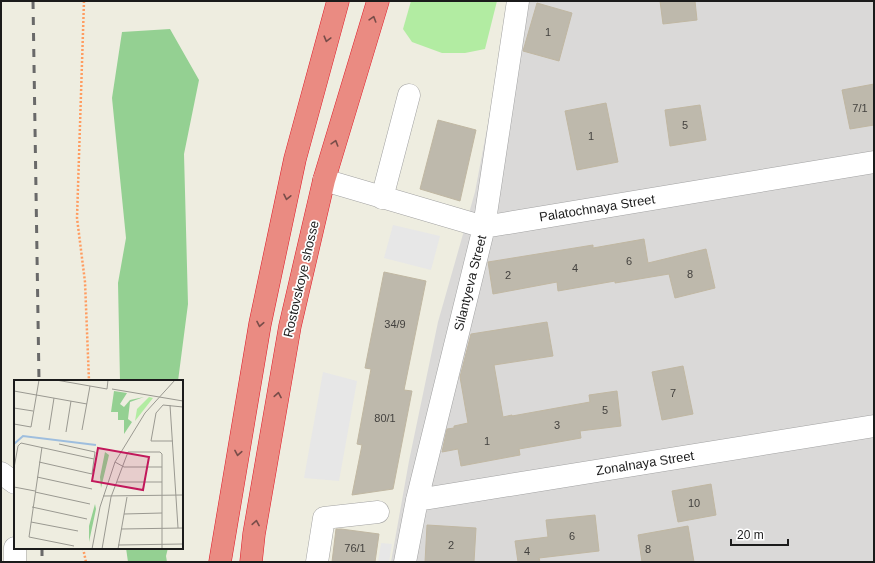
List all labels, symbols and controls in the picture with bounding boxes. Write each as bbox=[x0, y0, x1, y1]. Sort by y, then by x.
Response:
one-way arrow bbox=[368, 15, 377, 22]
house number: 1 bbox=[545, 26, 551, 38]
one-way arrow bbox=[324, 35, 332, 42]
house number: 7/1 bbox=[852, 102, 868, 114]
house number: 5 bbox=[682, 119, 688, 131]
house number: 1 bbox=[588, 130, 594, 142]
one-way arrow bbox=[330, 140, 339, 147]
street label: Palatochnaya Street bbox=[538, 191, 656, 225]
one-way arrow bbox=[283, 194, 291, 200]
street label: Rostovskoye shosse bbox=[280, 219, 322, 339]
street label: Silantyeva Street bbox=[451, 233, 489, 332]
house number: 6 bbox=[626, 255, 632, 267]
house number: 4 bbox=[572, 262, 578, 274]
house number: 8 bbox=[687, 268, 693, 280]
house number: 2 bbox=[505, 269, 511, 281]
house number: 34/9 bbox=[384, 318, 406, 330]
one-way arrow bbox=[256, 321, 265, 328]
inset map bbox=[14, 380, 183, 549]
house number: 7 bbox=[670, 387, 676, 399]
one-way arrow bbox=[273, 392, 282, 398]
house number: 5 bbox=[602, 404, 608, 416]
house number: 80/1 bbox=[374, 412, 396, 424]
house number: 3 bbox=[554, 419, 560, 431]
house number: 1 bbox=[484, 435, 490, 447]
street label: Zonalnaya Street bbox=[595, 448, 695, 478]
one-way arrow bbox=[235, 449, 243, 456]
house number: 10 bbox=[688, 497, 700, 509]
one-way arrow bbox=[251, 520, 260, 526]
scale bar bbox=[731, 521, 788, 547]
text: 20 m bbox=[737, 528, 764, 542]
house number: 6 bbox=[569, 530, 575, 542]
house number: 2 bbox=[448, 539, 454, 551]
house number: 76/1 bbox=[344, 542, 366, 554]
house number: 8 bbox=[645, 543, 651, 555]
house number: 4 bbox=[524, 545, 530, 557]

